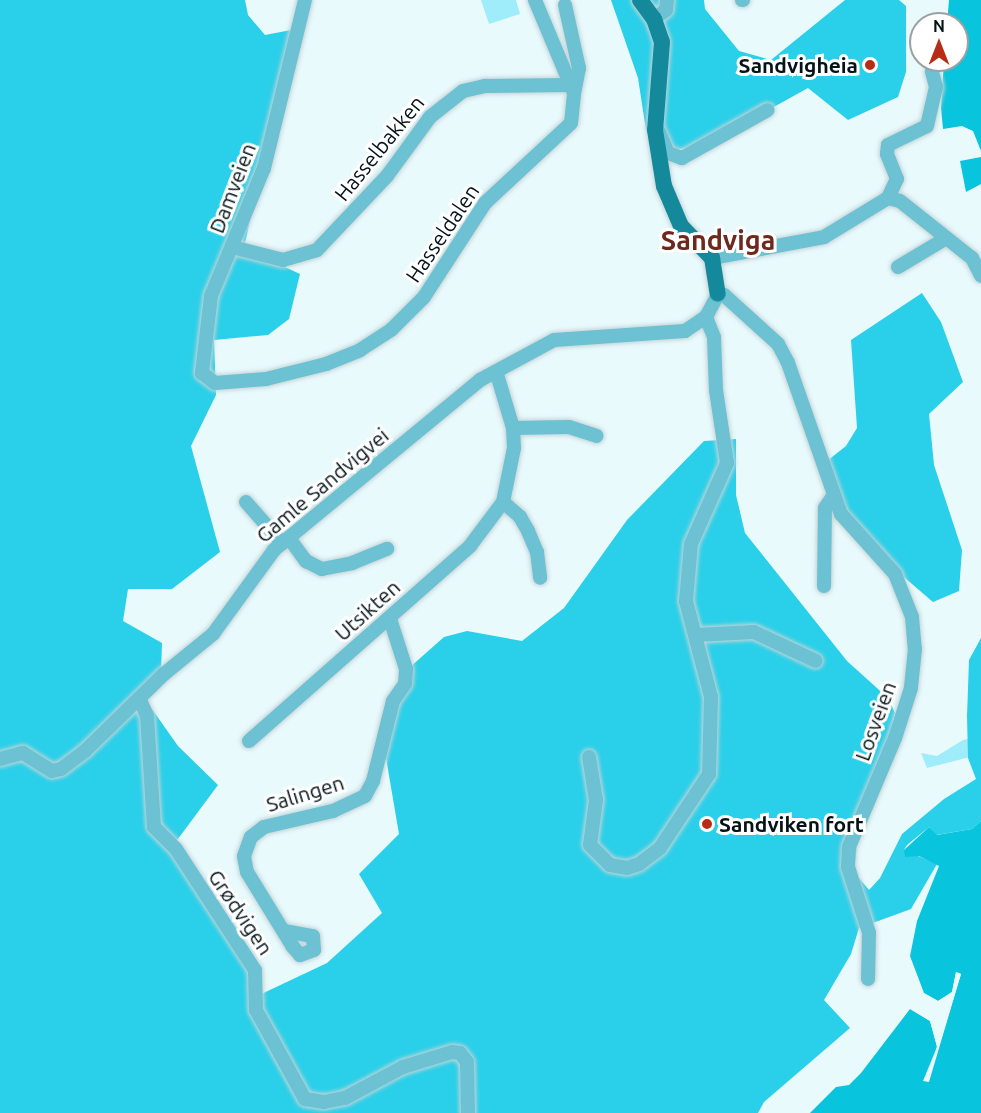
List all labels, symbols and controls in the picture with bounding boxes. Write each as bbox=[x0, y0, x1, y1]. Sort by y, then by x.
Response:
north arrow bbox=[909, 12, 969, 72]
text: N bbox=[933, 17, 945, 35]
place label: Sandvigheia bbox=[739, 52, 858, 78]
marker: Sandvigheia bbox=[863, 58, 877, 72]
street label: Hasselbakken bbox=[329, 90, 429, 206]
street label: Damveien bbox=[203, 140, 261, 236]
street label: Hasseldalen bbox=[400, 179, 484, 287]
district label: Sandviga bbox=[661, 225, 775, 257]
street label: Gamle Sandvigvei bbox=[251, 422, 393, 548]
street label: Utsikten bbox=[329, 574, 405, 646]
street label: Losveien bbox=[849, 678, 901, 764]
street label: Salingen bbox=[263, 769, 347, 817]
place label: Sandviken fort bbox=[719, 811, 864, 837]
marker: Sandviken fort bbox=[700, 817, 714, 831]
street label: Grødvigen bbox=[203, 865, 279, 959]

